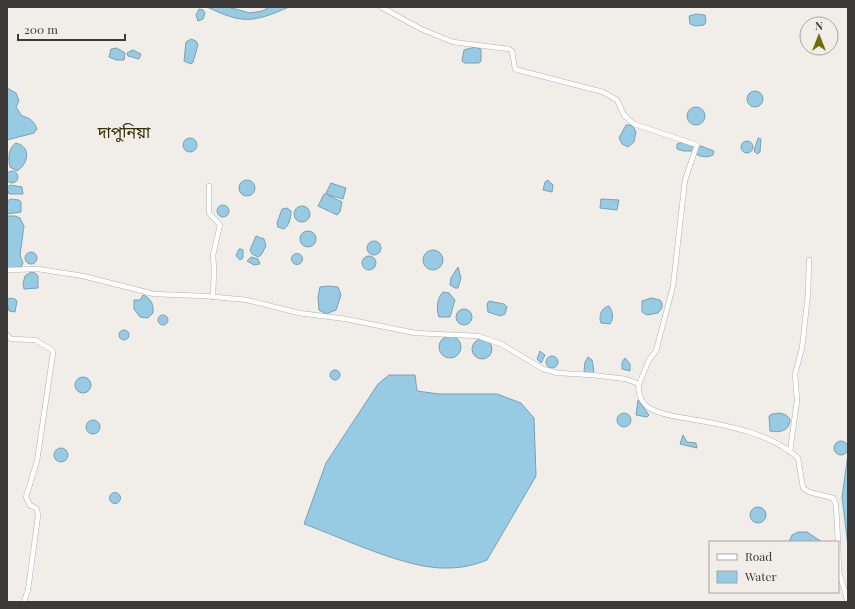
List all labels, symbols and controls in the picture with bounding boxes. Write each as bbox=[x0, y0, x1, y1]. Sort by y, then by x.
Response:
scale bar bbox=[18, 16, 125, 42]
north arrow bbox=[799, 16, 839, 56]
text: N bbox=[815, 18, 823, 33]
text: 200 m bbox=[24, 21, 58, 37]
district label: দাপুনিয়া bbox=[97, 121, 151, 142]
legend bbox=[709, 541, 839, 593]
text: Road bbox=[745, 548, 772, 564]
text: Water bbox=[744, 568, 778, 584]

